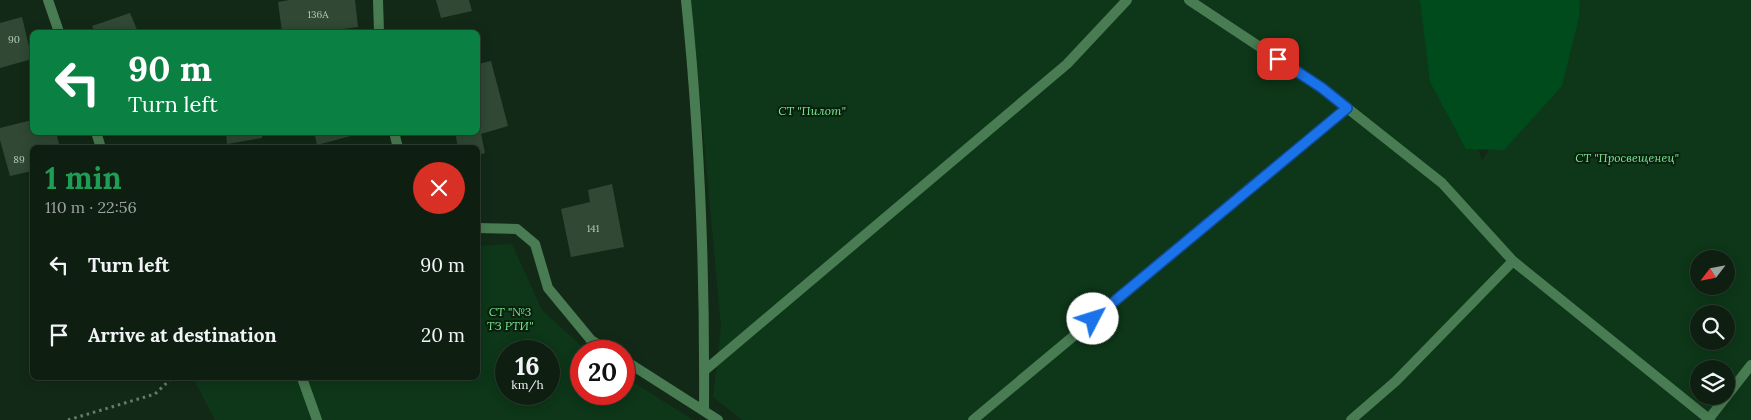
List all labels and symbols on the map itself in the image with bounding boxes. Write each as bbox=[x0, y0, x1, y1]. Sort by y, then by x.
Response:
house number: 136А bbox=[307, 8, 329, 21]
house number: 90 bbox=[8, 33, 20, 46]
pin bbox=[1257, 38, 1299, 80]
park label: СТ "Пилот" bbox=[778, 103, 846, 118]
park label: СТ "Просвещенец" bbox=[1575, 150, 1679, 165]
house number: 89 bbox=[13, 153, 25, 166]
house number: 141 bbox=[587, 222, 600, 235]
north arrow bbox=[1690, 250, 1735, 295]
position arrow bbox=[1066, 292, 1118, 344]
park label: СТ "№3 ТЗ РТИ" bbox=[487, 304, 533, 333]
speed limit sign: 20 bbox=[570, 340, 635, 405]

